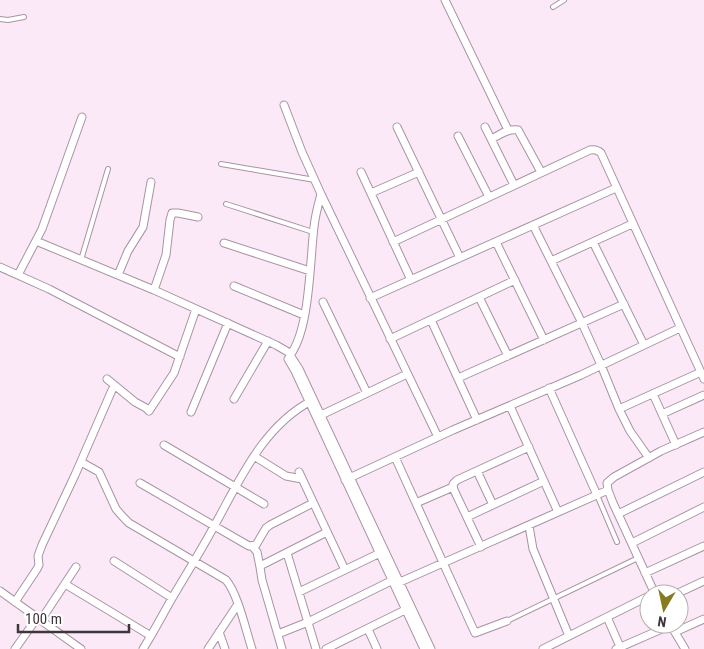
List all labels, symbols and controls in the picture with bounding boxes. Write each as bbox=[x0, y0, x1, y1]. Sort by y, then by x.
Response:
north arrow bbox=[639, 584, 689, 634]
scale bar bbox=[18, 602, 129, 634]
text: 100 m bbox=[25, 610, 62, 628]
text: N bbox=[656, 613, 667, 630]

